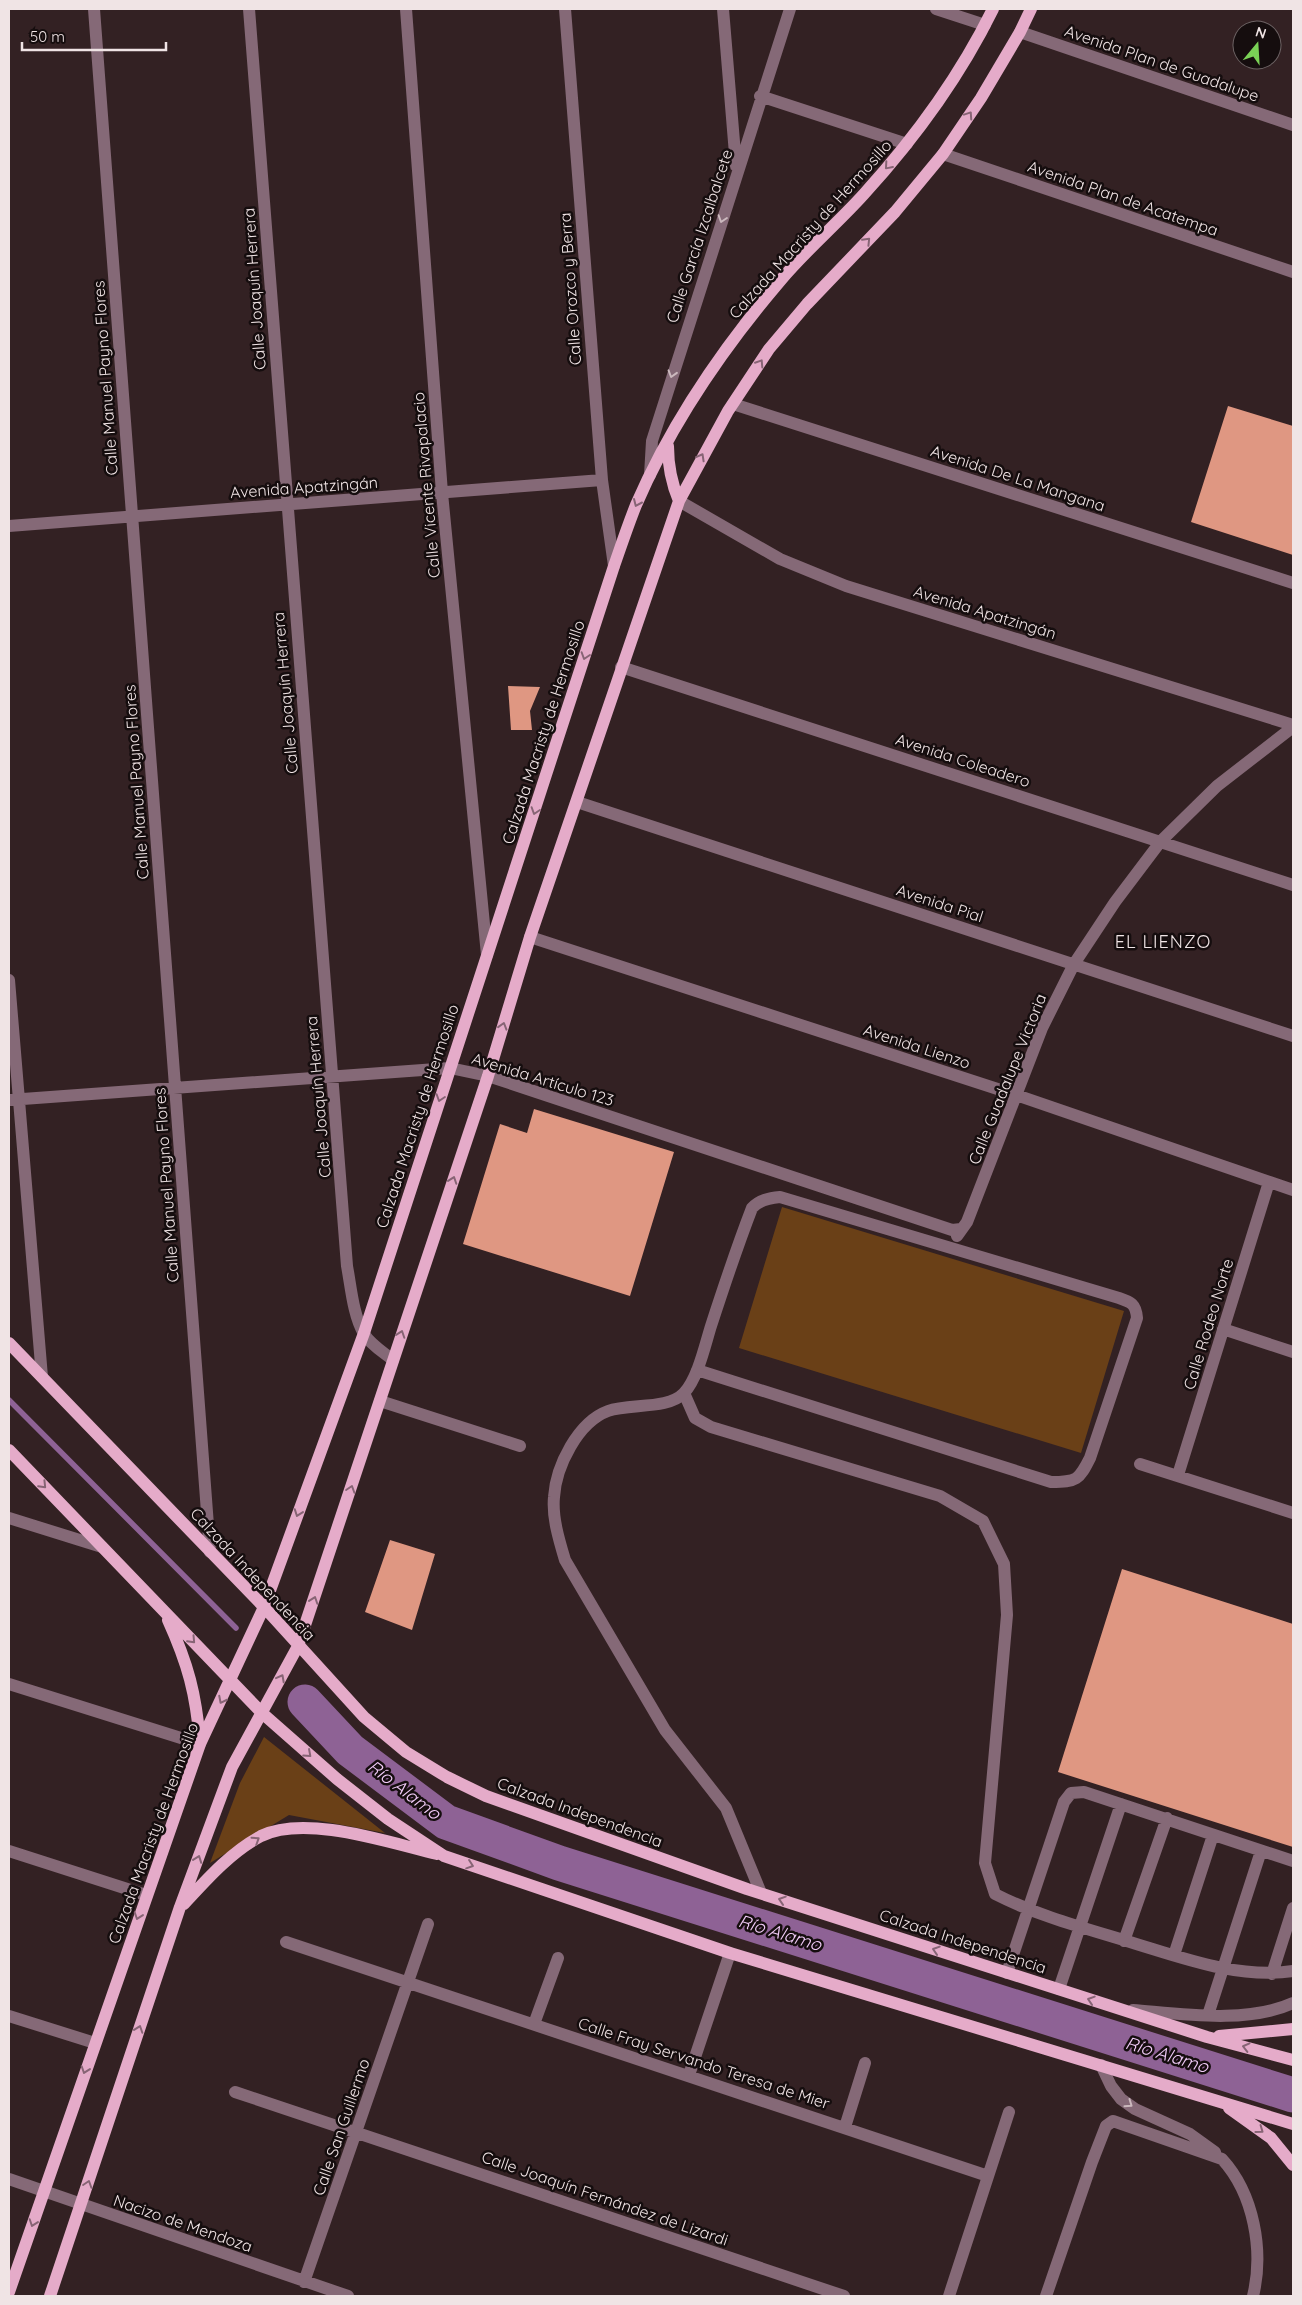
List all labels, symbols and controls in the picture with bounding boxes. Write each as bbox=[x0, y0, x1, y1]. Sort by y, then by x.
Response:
scale bar bbox=[22, 20, 166, 52]
street label: Avenida Plan de Guadalupe bbox=[1062, 20, 1262, 106]
north arrow bbox=[1232, 20, 1282, 70]
text: N bbox=[1253, 22, 1269, 43]
text: 50 m bbox=[30, 27, 65, 46]
one-way arrow bbox=[963, 112, 972, 121]
street label: Calzada Macristy de Hermosillo bbox=[724, 135, 896, 323]
street label: Calle García Izcalbalcete bbox=[661, 147, 737, 325]
street label: Avenida Plan de Acatempa bbox=[1025, 156, 1221, 240]
one-way arrow bbox=[886, 160, 894, 169]
street label: Calle Joaquín Herrera bbox=[238, 207, 270, 371]
street label: Calle Orozco y Berra bbox=[555, 212, 585, 366]
one-way arrow bbox=[717, 215, 727, 223]
one-way arrow bbox=[861, 238, 870, 247]
street label: Calle Manuel Payno Flores bbox=[88, 280, 122, 476]
one-way arrow bbox=[754, 359, 763, 369]
one-way arrow bbox=[668, 370, 678, 378]
street label: Calle Vicente Rivapalacio bbox=[408, 391, 444, 579]
street label: Avenida De La Mangana bbox=[928, 440, 1108, 516]
one-way arrow bbox=[695, 454, 705, 463]
street label: Avenida Apatzingán bbox=[229, 472, 379, 502]
one-way arrow bbox=[633, 498, 644, 507]
street label: Avenida Apatzingán bbox=[911, 581, 1059, 643]
street label: Calle Joaquín Herrera bbox=[268, 611, 302, 775]
street label: Calzada Macristy de Hermosillo bbox=[497, 618, 589, 846]
one-way arrow bbox=[580, 652, 590, 660]
street label: Calle Manuel Payno Flores bbox=[119, 684, 153, 880]
street label: Avenida Coleadero bbox=[893, 729, 1033, 791]
one-way arrow bbox=[530, 806, 540, 815]
street label: Avenida Pial bbox=[894, 880, 986, 926]
district label: EL LIENZO bbox=[1115, 930, 1211, 953]
street label: Calle Guadalupe Victoria bbox=[964, 991, 1050, 1167]
street label: Calzada Macristy de Hermosillo bbox=[371, 1002, 463, 1230]
street label: Calle Joaquín Herrera bbox=[301, 1015, 335, 1179]
street label: Avenida Lienzo bbox=[861, 1019, 973, 1073]
one-way arrow bbox=[498, 1022, 508, 1030]
street label: Avenida Artículo 123 bbox=[470, 1048, 616, 1110]
street label: Calle Manuel Payno Flores bbox=[149, 1087, 183, 1283]
one-way arrow bbox=[436, 1094, 446, 1102]
one-way arrow bbox=[447, 1177, 457, 1185]
street label: Calle Rodeo Norte bbox=[1179, 1256, 1237, 1392]
one-way arrow bbox=[396, 1331, 406, 1339]
one-way arrow bbox=[37, 1480, 46, 1489]
one-way arrow bbox=[346, 1485, 356, 1494]
street label: Calzada Independencia bbox=[186, 1503, 320, 1645]
one-way arrow bbox=[294, 1508, 304, 1517]
one-way arrow bbox=[308, 1596, 318, 1605]
one-way arrow bbox=[186, 1635, 195, 1644]
one-way arrow bbox=[275, 1675, 285, 1684]
one-way arrow bbox=[218, 1694, 228, 1703]
street label: Calzada Macristy de Hermosillo bbox=[104, 1720, 202, 1946]
one-way arrow bbox=[302, 1748, 311, 1757]
water label: Río Alamo bbox=[363, 1755, 446, 1825]
street label: Calzada Independencia bbox=[495, 1773, 665, 1851]
one-way arrow bbox=[250, 1837, 259, 1846]
one-way arrow bbox=[192, 1856, 202, 1864]
one-way arrow bbox=[465, 1859, 473, 1869]
one-way arrow bbox=[778, 1896, 786, 1906]
street label: Calzada Independencia bbox=[877, 1905, 1049, 1977]
water label: Río Alamo bbox=[736, 1909, 826, 1956]
one-way arrow bbox=[134, 1911, 144, 1920]
one-way arrow bbox=[933, 1945, 941, 1955]
one-way arrow bbox=[1087, 1995, 1096, 2005]
street label: Calle Fray Servando Teresa de Mier bbox=[576, 2013, 832, 2113]
one-way arrow bbox=[133, 2026, 143, 2034]
water label: Río Alamo bbox=[1123, 2031, 1213, 2078]
one-way arrow bbox=[1242, 2042, 1251, 2053]
street label: Calle San Guillermo bbox=[308, 2056, 374, 2198]
one-way arrow bbox=[81, 2065, 91, 2074]
one-way arrow bbox=[1123, 2098, 1133, 2107]
one-way arrow bbox=[1254, 2124, 1264, 2133]
street label: Calle Joaquín Fernández de Lizardi bbox=[479, 2146, 731, 2250]
one-way arrow bbox=[82, 2180, 92, 2188]
street label: Nacizo de Mendoza bbox=[111, 2190, 255, 2256]
one-way arrow bbox=[29, 2219, 39, 2227]

